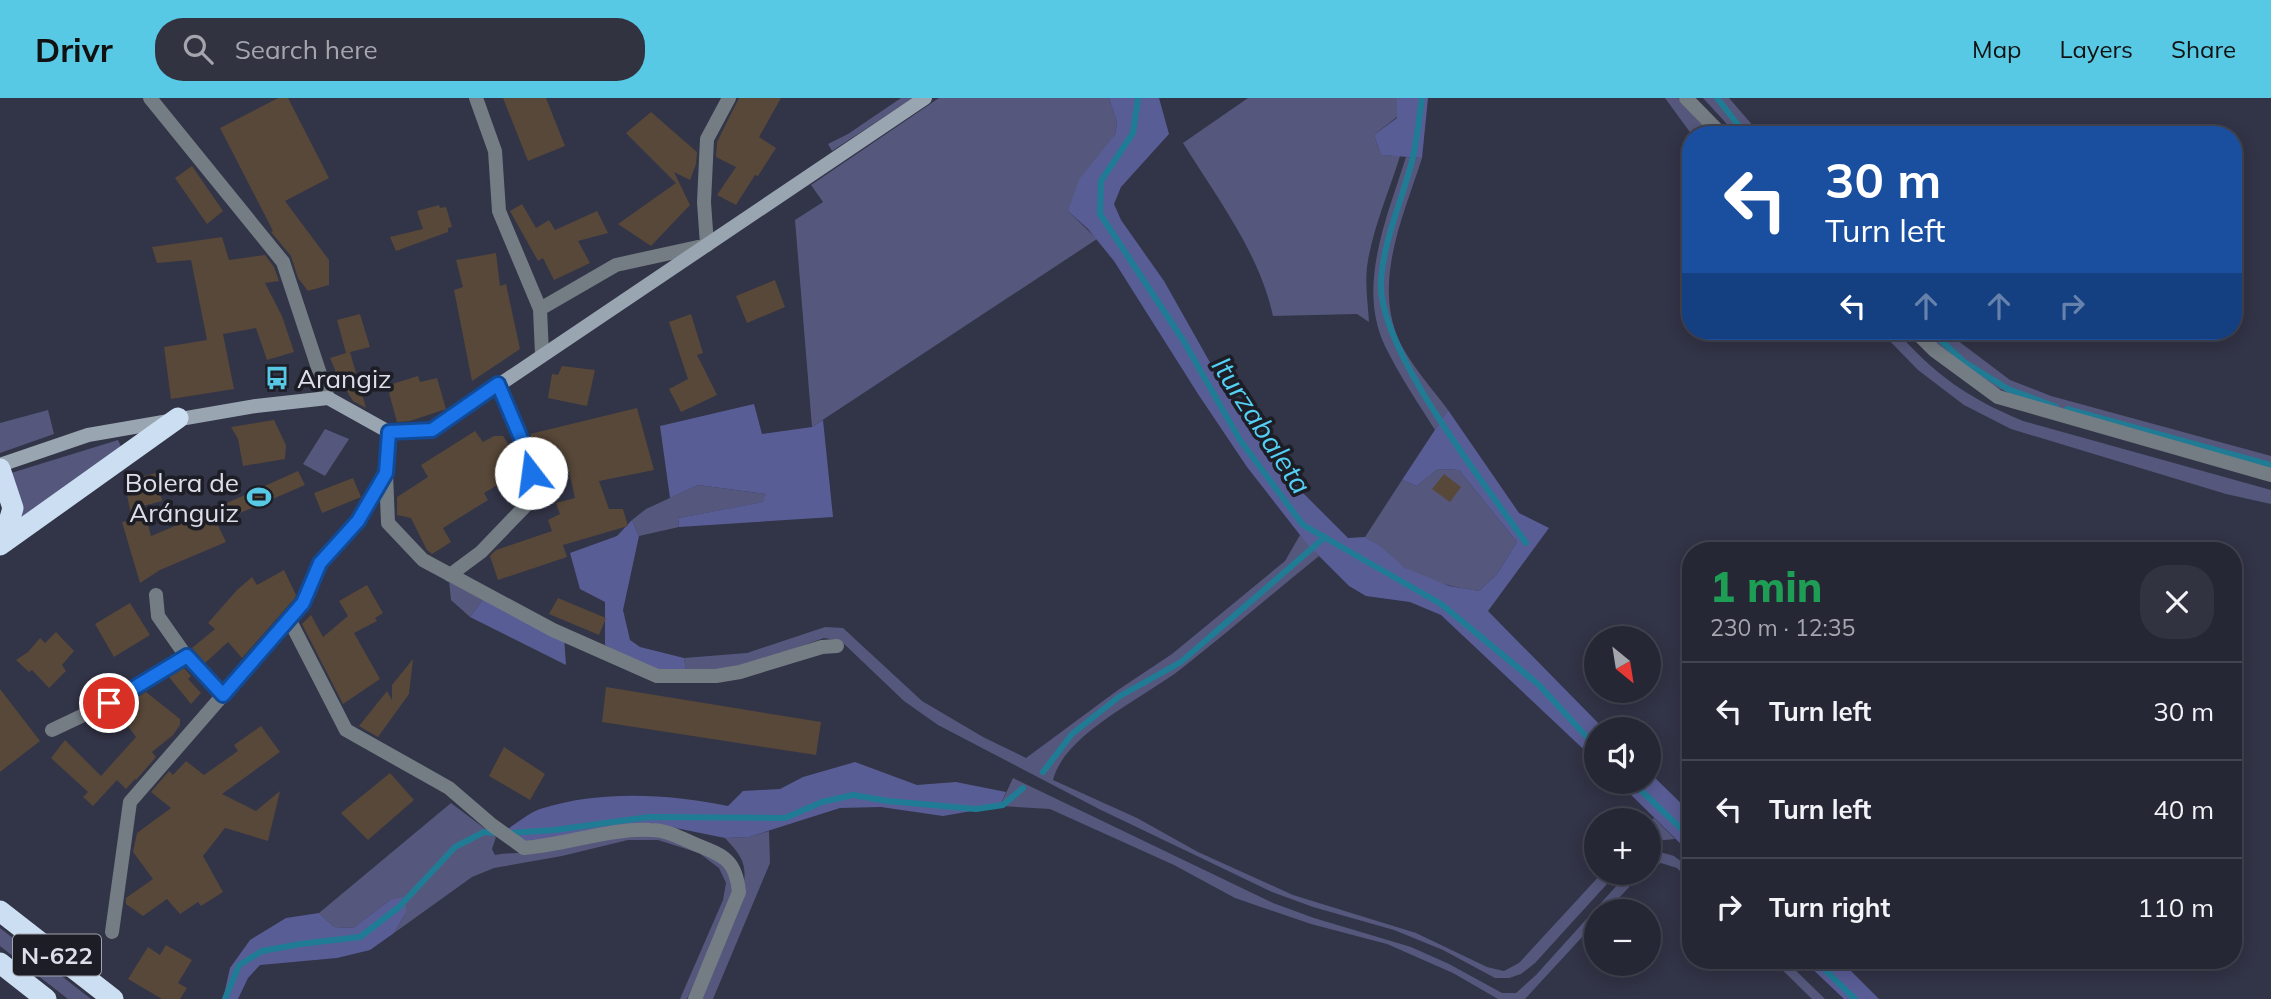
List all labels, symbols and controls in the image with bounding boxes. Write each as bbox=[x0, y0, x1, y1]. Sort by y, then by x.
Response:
search box bbox=[155, 18, 645, 81]
text: Drivr bbox=[35, 29, 113, 70]
icon: search bbox=[179, 30, 217, 68]
text: Search here bbox=[235, 33, 378, 66]
text: Map bbox=[1972, 34, 2021, 64]
text: Layers bbox=[2059, 34, 2133, 64]
text: Share bbox=[2171, 34, 2236, 64]
text: 30 m bbox=[1825, 149, 1941, 210]
icon: left bbox=[1710, 154, 1801, 245]
text: Turn left bbox=[1825, 210, 1945, 250]
icon: left bbox=[1834, 287, 1872, 325]
icon: ahead bbox=[1907, 287, 1945, 325]
icon: ahead bbox=[1980, 287, 2018, 325]
icon: right bbox=[2053, 287, 2091, 325]
water label: Iturzabaleta bbox=[1205, 350, 1319, 500]
place label: Arangiz bbox=[297, 362, 392, 395]
bus stop icon: Arangiz bbox=[263, 364, 291, 392]
position arrow bbox=[494, 436, 568, 510]
place label: Bolera de Aránguiz bbox=[125, 466, 239, 529]
sports icon: Bolera de Aránguiz bbox=[245, 483, 273, 511]
text: 1 min bbox=[1710, 560, 1823, 613]
button: close bbox=[2140, 565, 2214, 639]
text: 230 m · 12:35 bbox=[1710, 613, 1855, 642]
north arrow bbox=[1584, 626, 1661, 704]
map controls bbox=[1584, 626, 1661, 976]
pin bbox=[79, 673, 139, 733]
icon: arrive bbox=[90, 684, 128, 722]
icon: left bbox=[1710, 692, 1748, 730]
text: Turn left bbox=[1769, 695, 1871, 728]
text: 30 m bbox=[2153, 695, 2214, 728]
button: sound bbox=[1584, 717, 1661, 794]
icon: left bbox=[1710, 790, 1748, 828]
text: Turn left bbox=[1769, 793, 1871, 826]
text: 40 m bbox=[2153, 793, 2214, 826]
button: + bbox=[1584, 808, 1661, 885]
icon: right bbox=[1710, 888, 1748, 926]
text: Turn right bbox=[1769, 891, 1890, 924]
text: 110 m bbox=[2138, 891, 2214, 924]
button: − bbox=[1584, 899, 1661, 976]
road number: N-622 bbox=[13, 934, 101, 976]

